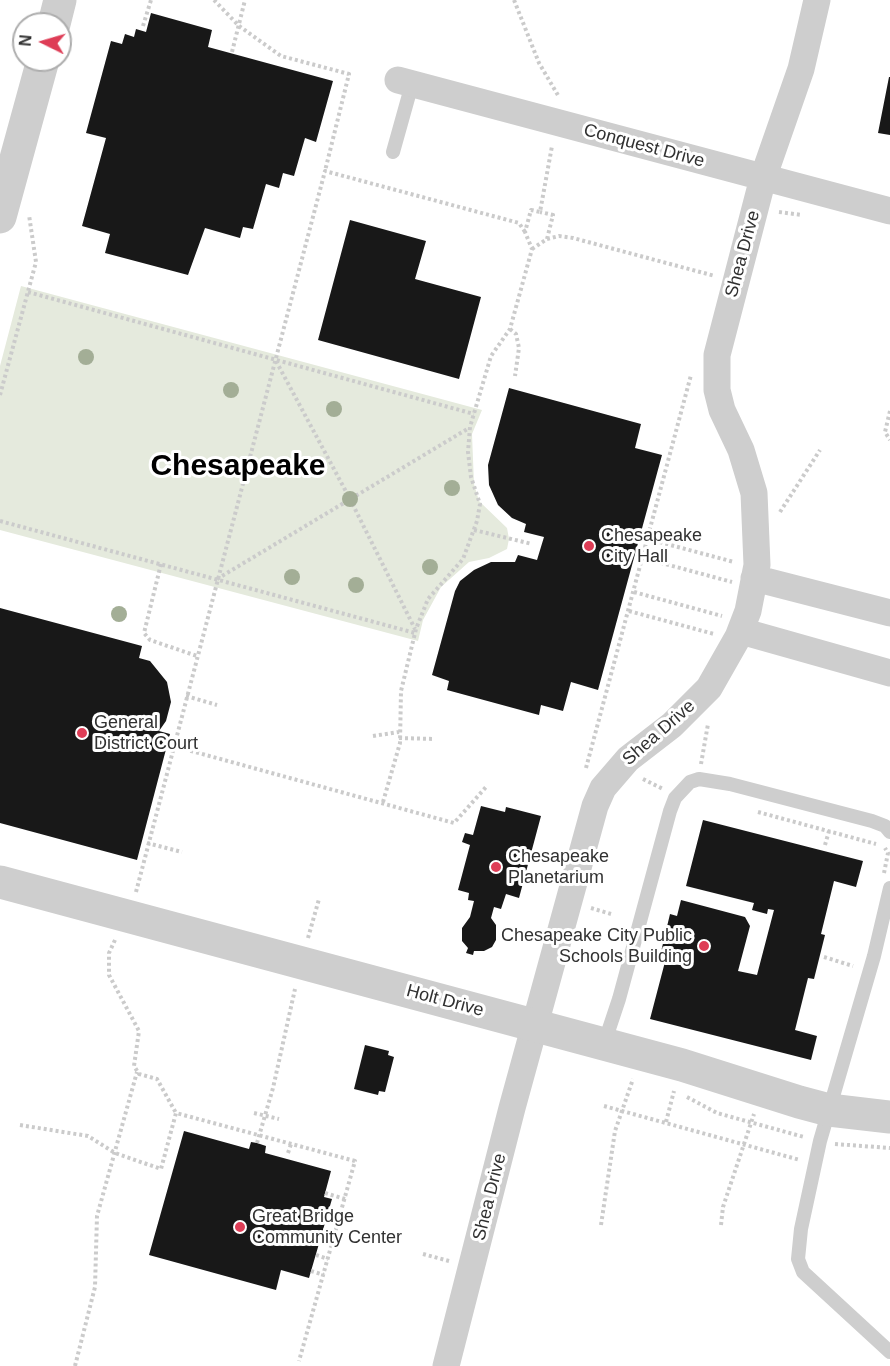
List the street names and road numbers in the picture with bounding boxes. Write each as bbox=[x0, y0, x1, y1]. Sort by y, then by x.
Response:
street label: Conquest Drive bbox=[581, 120, 707, 172]
street label: Shea Drive bbox=[721, 208, 765, 300]
street label: Shea Drive bbox=[618, 696, 700, 770]
street label: Holt Drive bbox=[404, 980, 486, 1022]
street label: Shea Drive bbox=[469, 1151, 511, 1243]

